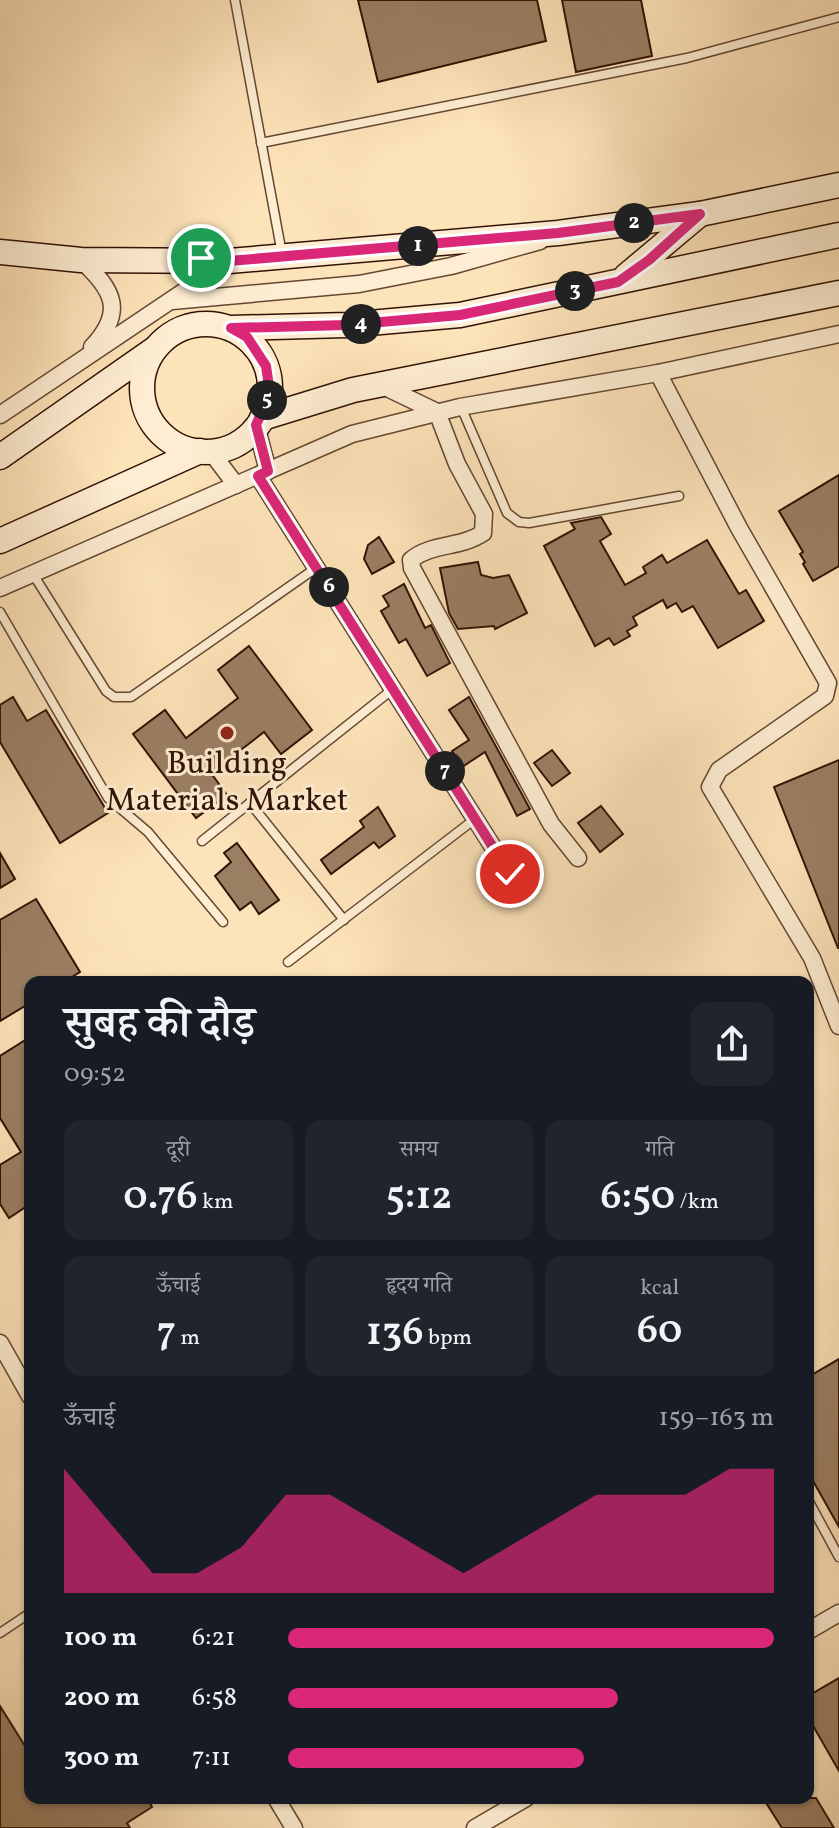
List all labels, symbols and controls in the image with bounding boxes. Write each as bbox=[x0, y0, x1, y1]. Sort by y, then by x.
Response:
pin: 2 bbox=[614, 203, 654, 243]
text: 2 bbox=[628, 207, 640, 238]
pin bbox=[167, 224, 235, 292]
pin: 1 bbox=[398, 226, 438, 266]
text: 1 bbox=[414, 230, 422, 261]
icon: arrive bbox=[179, 236, 223, 280]
pin: 3 bbox=[555, 271, 595, 311]
text: 3 bbox=[569, 275, 581, 306]
pin: 4 bbox=[341, 304, 381, 344]
text: 4 bbox=[354, 308, 368, 339]
pin: 5 bbox=[247, 380, 287, 420]
text: 5 bbox=[262, 384, 272, 415]
pin: 6 bbox=[309, 567, 349, 607]
text: 6 bbox=[323, 571, 335, 602]
marker: Building Materials Market bbox=[218, 724, 236, 742]
place label: Building Materials Market bbox=[106, 743, 348, 824]
pin: 7 bbox=[425, 751, 465, 791]
text: 7 bbox=[440, 755, 450, 786]
pin bbox=[476, 840, 544, 908]
icon: check bbox=[488, 852, 532, 896]
text: सुबह की दौड़ bbox=[64, 995, 255, 1056]
button: share bbox=[690, 1002, 774, 1086]
text: 09:52 bbox=[64, 1056, 126, 1092]
text: दूरी bbox=[166, 1135, 190, 1166]
text: समय bbox=[400, 1135, 438, 1166]
text: गति bbox=[645, 1135, 674, 1166]
text: 0.76 bbox=[123, 1170, 198, 1226]
text: 5:12 bbox=[386, 1170, 452, 1226]
text: 6:50 bbox=[600, 1170, 675, 1226]
text: km bbox=[198, 1187, 233, 1218]
text: /km bbox=[675, 1187, 719, 1218]
text: ऊँचाई bbox=[157, 1271, 200, 1302]
text: हृदय गति bbox=[386, 1271, 452, 1302]
text: kcal bbox=[640, 1273, 679, 1304]
text: 60 bbox=[637, 1304, 683, 1360]
text: 7 bbox=[157, 1306, 176, 1362]
text: 136 bbox=[366, 1306, 424, 1362]
text: m bbox=[176, 1323, 200, 1354]
text: bpm bbox=[424, 1323, 472, 1354]
text: ऊँचाई bbox=[64, 1400, 115, 1436]
text: 159–163 m bbox=[658, 1400, 774, 1436]
text: 100 m bbox=[64, 1620, 137, 1656]
text: 6:21 bbox=[192, 1620, 235, 1656]
text: 200 m bbox=[64, 1680, 140, 1716]
text: 6:58 bbox=[192, 1680, 237, 1716]
text: 300 m bbox=[64, 1740, 140, 1776]
text: 7:11 bbox=[192, 1740, 231, 1776]

